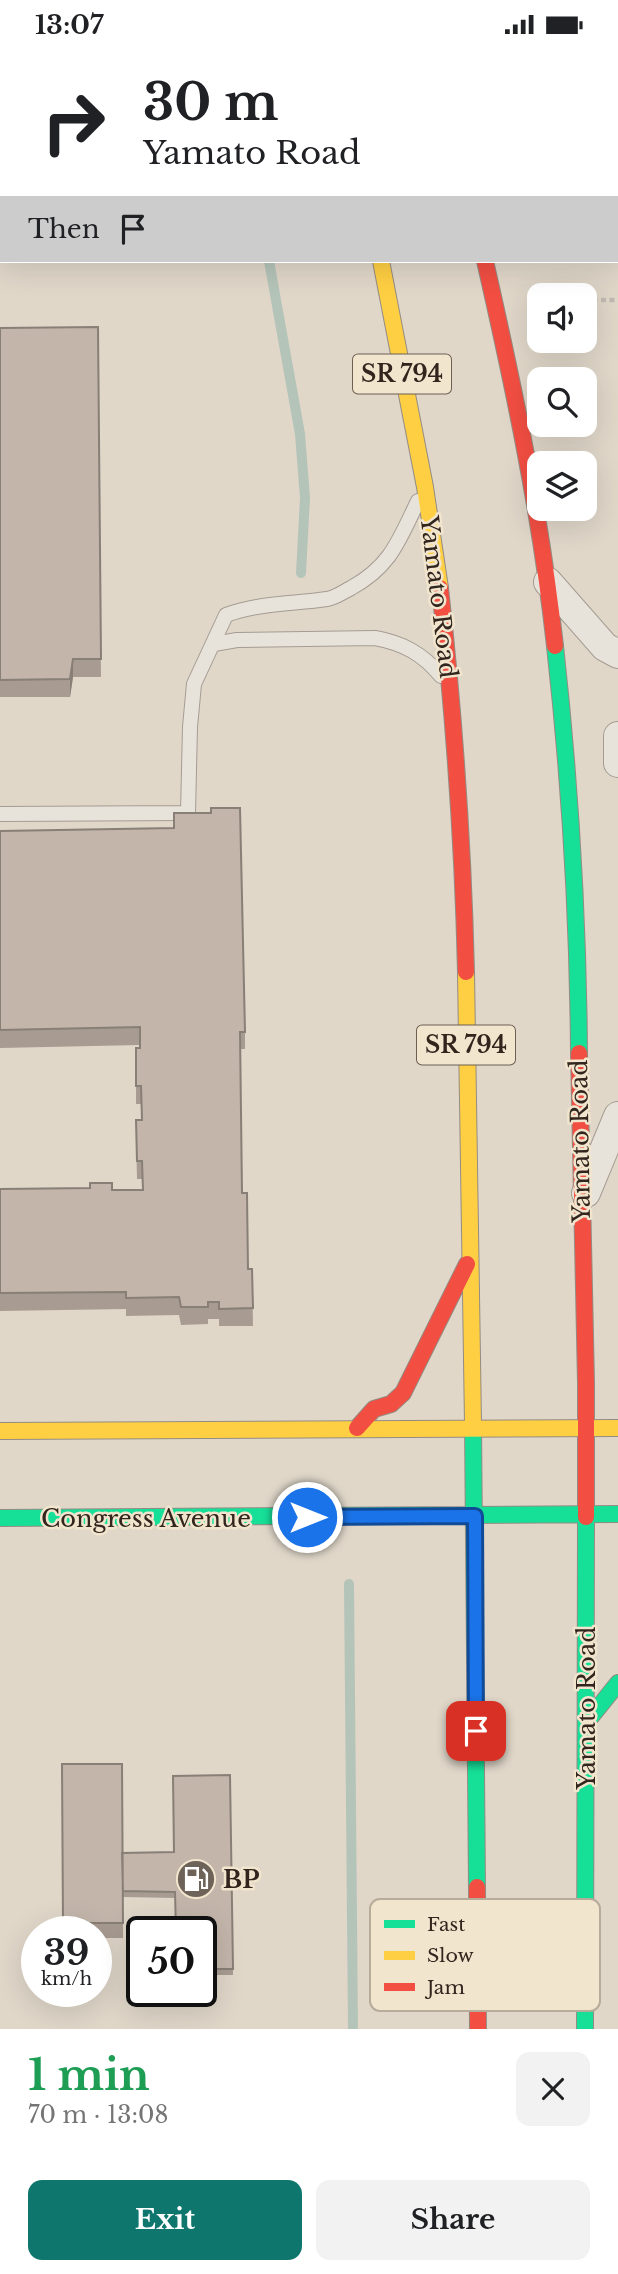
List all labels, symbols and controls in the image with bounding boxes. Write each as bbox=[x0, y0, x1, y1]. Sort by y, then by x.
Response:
text: 13:07 bbox=[35, 9, 103, 41]
text: 30 m bbox=[143, 72, 278, 133]
icon: right bbox=[28, 77, 119, 168]
text: Yamato Road bbox=[143, 133, 361, 173]
icon: arrive bbox=[114, 210, 152, 248]
text: Then bbox=[28, 213, 100, 245]
map controls bbox=[527, 283, 597, 521]
button: sound bbox=[527, 283, 597, 353]
road number: SR 794 bbox=[353, 355, 451, 393]
button: search bbox=[527, 367, 597, 437]
button: layers bbox=[527, 451, 597, 521]
street label: Yamato Road bbox=[415, 513, 463, 680]
road number: SR 794 bbox=[417, 1025, 515, 1064]
street label: Yamato Road bbox=[564, 1059, 596, 1224]
position arrow bbox=[270, 1480, 344, 1554]
street label: Congress Avenue bbox=[41, 1504, 251, 1533]
street label: Yamato Road bbox=[572, 1626, 601, 1791]
pin bbox=[446, 1701, 506, 1761]
icon: arrive bbox=[457, 1712, 495, 1750]
fuel station icon: BP bbox=[175, 1858, 217, 1900]
place label: BP bbox=[223, 1865, 259, 1894]
legend bbox=[370, 1899, 600, 2011]
text: Fast bbox=[427, 1913, 466, 1936]
speed limit sign: 50 bbox=[126, 1916, 217, 2007]
text: 39 bbox=[44, 1931, 89, 1974]
text: Slow bbox=[427, 1944, 474, 1967]
text: km/h bbox=[41, 1968, 92, 1990]
text: Jam bbox=[424, 1976, 465, 1999]
text: 1 min bbox=[28, 2049, 150, 2101]
button: close bbox=[516, 2052, 590, 2126]
text: 70 m · 13:08 bbox=[28, 2101, 168, 2129]
button: Exit bbox=[28, 2180, 302, 2260]
button: Share bbox=[316, 2180, 590, 2260]

